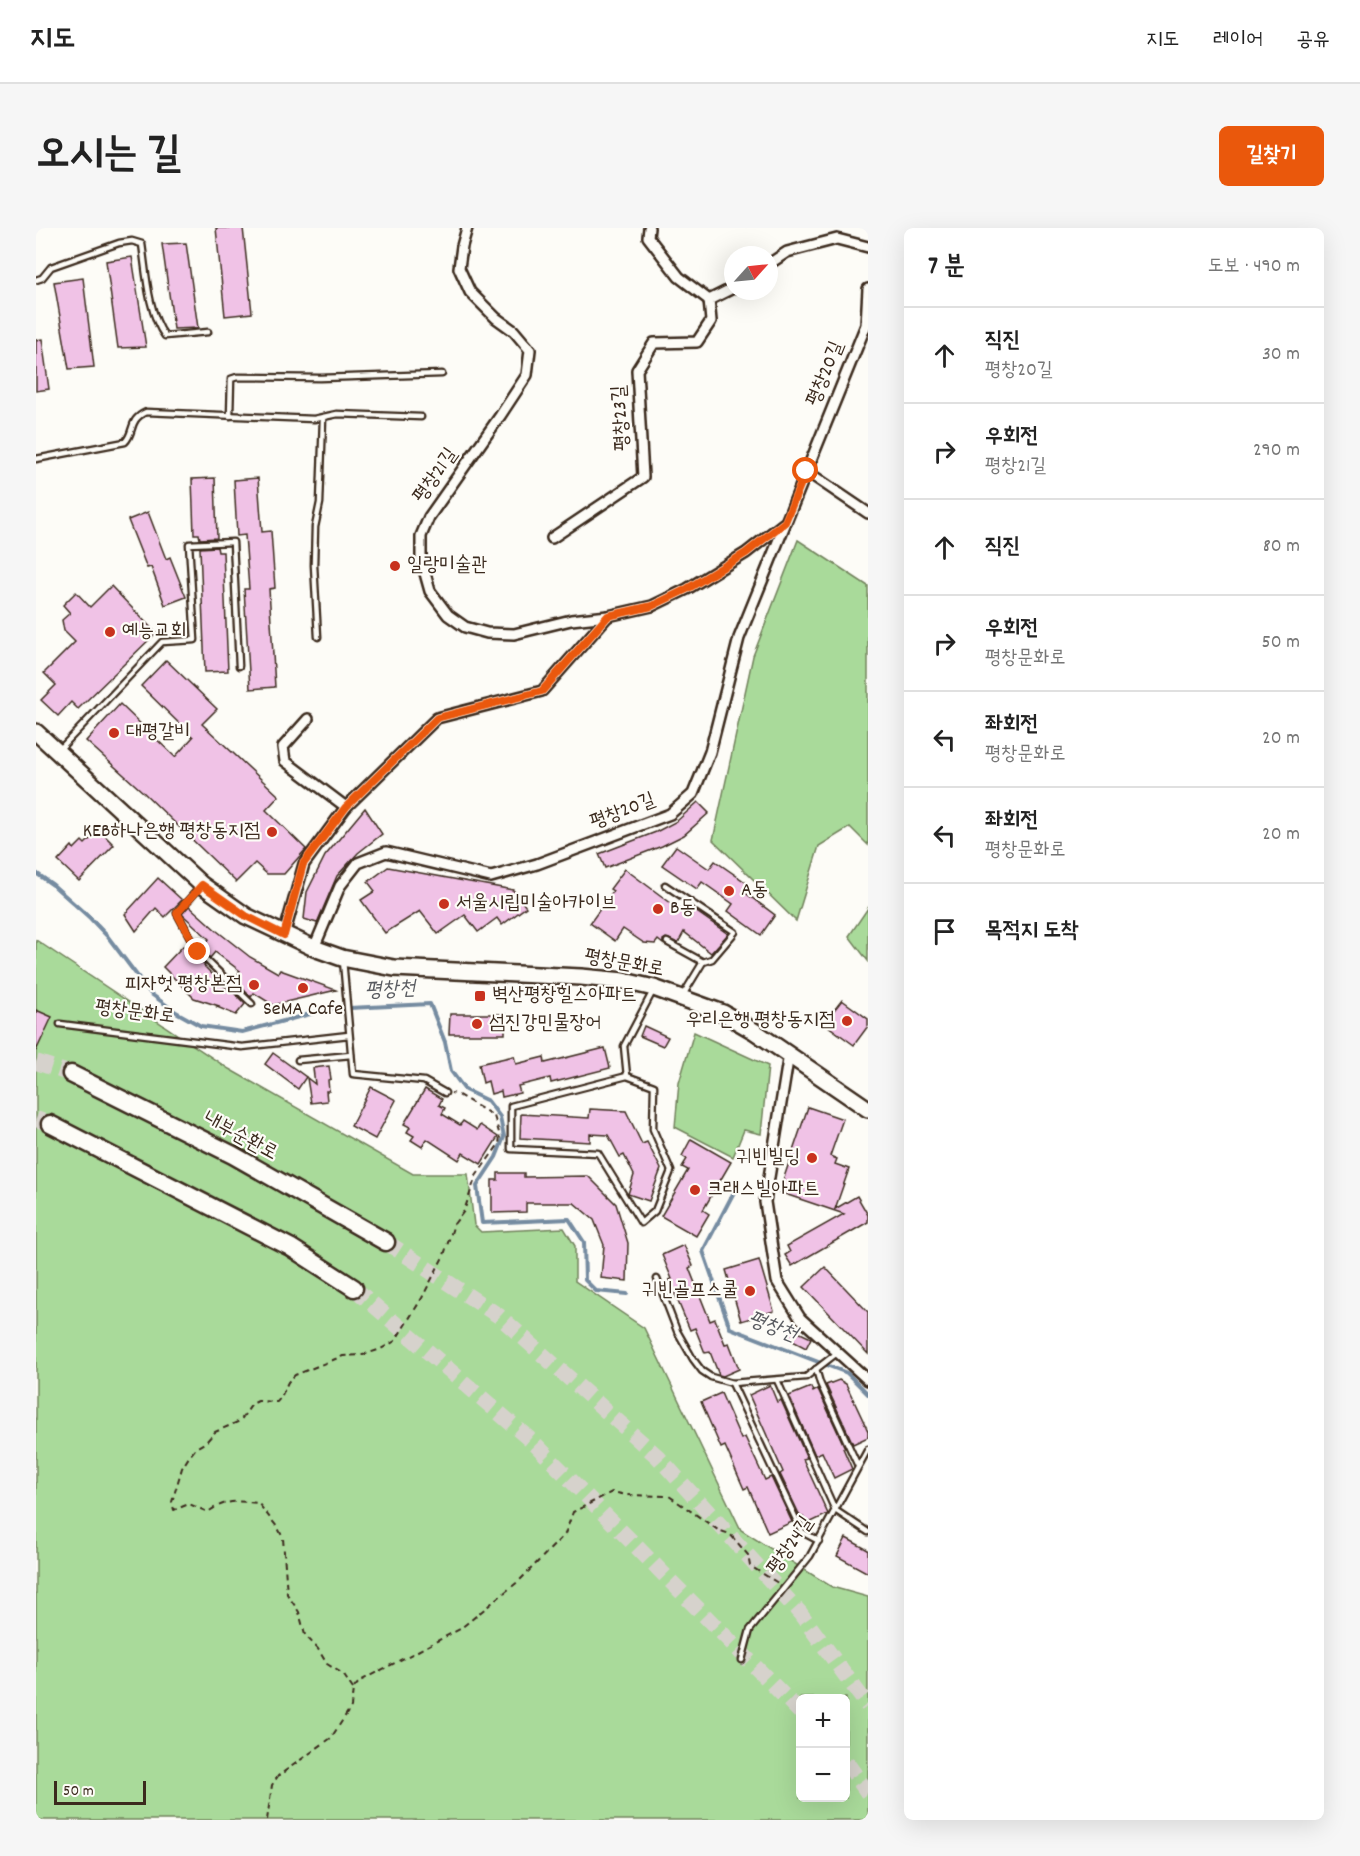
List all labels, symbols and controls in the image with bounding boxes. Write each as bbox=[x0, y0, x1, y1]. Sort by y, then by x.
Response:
text: 지도 bbox=[30, 21, 75, 61]
text: 지도 bbox=[1146, 26, 1180, 56]
text: 레이어 bbox=[1213, 26, 1263, 56]
text: 공유 bbox=[1296, 26, 1330, 56]
button: 길찾기 bbox=[1219, 126, 1324, 186]
text: 오시는 길 bbox=[36, 127, 181, 187]
north arrow bbox=[724, 246, 778, 300]
text: 7 분 bbox=[928, 249, 965, 286]
text: 도보 · 490 m bbox=[1207, 253, 1300, 281]
text: 직진 bbox=[985, 326, 1020, 357]
street label: 평창20길 bbox=[800, 337, 852, 411]
icon: ahead bbox=[928, 339, 961, 372]
text: 30 m bbox=[1262, 341, 1300, 369]
text: 평창20길 bbox=[985, 357, 1053, 385]
street label: 평창23길 bbox=[606, 384, 638, 452]
text: 우회전 bbox=[985, 422, 1038, 453]
icon: right bbox=[928, 435, 961, 468]
text: 290 m bbox=[1253, 437, 1300, 465]
street label: 평창21길 bbox=[407, 443, 465, 509]
text: 평창21길 bbox=[985, 453, 1046, 481]
route start bbox=[792, 457, 818, 483]
icon: ahead bbox=[928, 531, 961, 564]
text: 직진 bbox=[985, 532, 1020, 563]
text: 80 m bbox=[1263, 533, 1300, 561]
place label: 일랑미술관 bbox=[407, 552, 487, 580]
marker: 일랑미술관 bbox=[388, 559, 402, 573]
text: 우회전 bbox=[985, 614, 1038, 645]
place label: 예능교회 bbox=[122, 618, 186, 646]
marker: 예능교회 bbox=[103, 625, 117, 639]
icon: right bbox=[928, 627, 961, 660]
text: 50 m bbox=[1262, 629, 1300, 657]
text: 평창문화로 bbox=[985, 645, 1065, 673]
text: 좌회전 bbox=[985, 710, 1038, 741]
place label: 대평갈비 bbox=[126, 719, 190, 747]
icon: left bbox=[928, 723, 961, 756]
text: 20 m bbox=[1262, 725, 1300, 753]
marker: 대평갈비 bbox=[107, 726, 121, 740]
text: 평창문화로 bbox=[985, 741, 1065, 769]
street label: 평창20길 bbox=[586, 787, 660, 837]
text: 좌회전 bbox=[985, 806, 1038, 837]
place label: KEB하나은행 평창동지점 bbox=[83, 818, 260, 846]
icon: left bbox=[928, 819, 961, 852]
text: 20 m bbox=[1262, 821, 1300, 849]
marker: KEB하나은행 평창동지점 bbox=[265, 825, 279, 839]
text: 평창문화로 bbox=[985, 837, 1065, 865]
place label: A동 bbox=[741, 877, 768, 905]
marker: A동 bbox=[722, 884, 736, 898]
place label: 서울시립미술아카이브 bbox=[456, 890, 617, 918]
place label: B동 bbox=[670, 895, 696, 923]
marker: 서울시립미술아카이브 bbox=[437, 897, 451, 911]
marker: B동 bbox=[651, 902, 665, 916]
icon: arrive bbox=[928, 915, 961, 948]
text: 목적지 도착 bbox=[985, 916, 1079, 947]
route end bbox=[184, 938, 210, 964]
street label: 평창문화로 bbox=[582, 943, 666, 985]
place label: 피자헛 평창본점 bbox=[125, 971, 242, 999]
water label: 평창천 bbox=[364, 975, 418, 1007]
marker: 피자헛 평창본점 bbox=[247, 978, 261, 992]
marker: SeMA Cafe bbox=[296, 981, 310, 995]
place label: 벽산평창힐스아파트 bbox=[492, 982, 637, 1010]
marker: 벽산평창힐스아파트 bbox=[473, 989, 487, 1003]
street label: 평창문화로 bbox=[93, 994, 177, 1032]
place label: SeMA Cafe bbox=[263, 996, 343, 1024]
place label: 우리은행 평창동지점 bbox=[686, 1007, 835, 1035]
place label: 섬진강민물장어 bbox=[489, 1010, 602, 1038]
marker: 우리은행 평창동지점 bbox=[840, 1014, 854, 1028]
marker: 섬진강민물장어 bbox=[470, 1017, 484, 1031]
street label: 내부순환로 bbox=[198, 1106, 282, 1168]
place label: 귀빈빌딩 bbox=[736, 1144, 800, 1172]
marker: 귀빈빌딩 bbox=[805, 1151, 819, 1165]
place label: 크래스빌아파트 bbox=[707, 1176, 820, 1204]
marker: 크래스빌아파트 bbox=[688, 1183, 702, 1197]
place label: 귀빈골프스쿨 bbox=[641, 1277, 738, 1305]
marker: 귀빈골프스쿨 bbox=[743, 1284, 757, 1298]
water label: 평창천 bbox=[743, 1305, 803, 1352]
street label: 평창24길 bbox=[761, 1511, 821, 1581]
map controls bbox=[796, 1694, 850, 1802]
button: + bbox=[796, 1694, 850, 1748]
button: − bbox=[796, 1748, 850, 1802]
scale bar bbox=[54, 1778, 146, 1806]
text: 50 m bbox=[63, 1780, 94, 1803]

